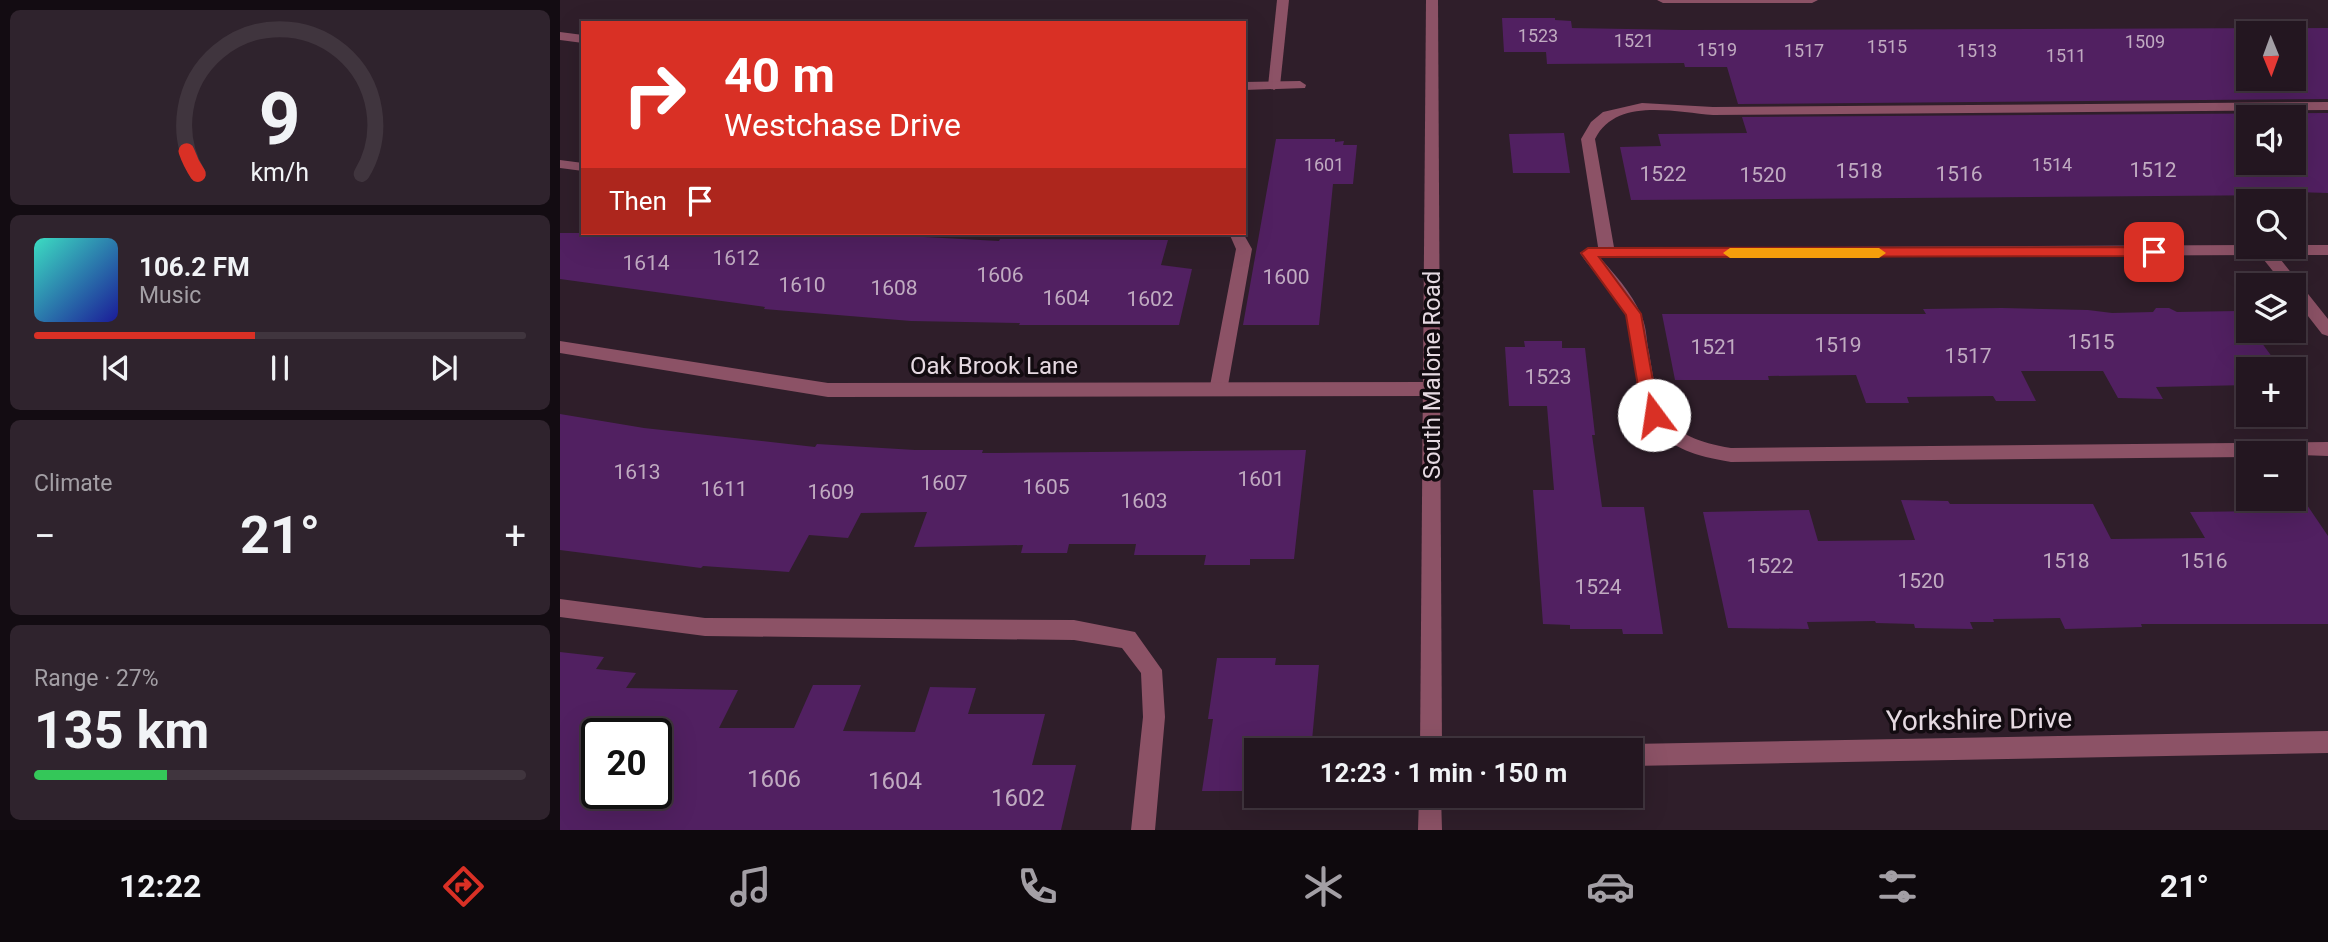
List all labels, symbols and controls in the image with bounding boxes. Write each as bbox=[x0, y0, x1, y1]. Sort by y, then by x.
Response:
north arrow bbox=[2236, 21, 2306, 91]
map controls bbox=[2236, 21, 2306, 511]
house number: 1523 bbox=[1518, 25, 1558, 46]
house number: 1521 bbox=[1614, 30, 1654, 51]
house number: 1509 bbox=[2125, 31, 2165, 52]
house number: 1515 bbox=[1867, 36, 1907, 57]
house number: 1519 bbox=[1697, 39, 1737, 60]
house number: 1517 bbox=[1784, 40, 1824, 61]
house number: 1513 bbox=[1957, 40, 1997, 61]
house number: 1511 bbox=[2046, 45, 2086, 66]
text: 40 m bbox=[724, 47, 835, 104]
icon: right bbox=[609, 49, 700, 140]
text: 9 bbox=[259, 76, 301, 162]
button: sound bbox=[2236, 105, 2306, 175]
text: Westchase Drive bbox=[724, 106, 961, 144]
house number: 1601 bbox=[1304, 154, 1344, 175]
house number: 1514 bbox=[2032, 154, 2072, 175]
text: km/h bbox=[251, 157, 309, 186]
house number: 1512 bbox=[2129, 158, 2177, 182]
house number: 1518 bbox=[1835, 159, 1883, 183]
house number: 1522 bbox=[1639, 162, 1687, 186]
house number: 1516 bbox=[1935, 162, 1983, 186]
house number: 1520 bbox=[1739, 163, 1787, 187]
icon: arrive bbox=[681, 182, 719, 220]
text: Then bbox=[609, 186, 667, 216]
button: search bbox=[2236, 189, 2306, 259]
pin bbox=[2124, 222, 2184, 282]
icon: arrive bbox=[2135, 233, 2173, 271]
house number: 1612 bbox=[712, 246, 760, 270]
house number: 1614 bbox=[622, 251, 670, 275]
text: 106.2 FM bbox=[139, 252, 250, 282]
house number: 1606 bbox=[976, 263, 1024, 287]
house number: 1600 bbox=[1262, 265, 1310, 289]
street label: South Malone Road bbox=[1418, 271, 1446, 479]
house number: 1610 bbox=[778, 273, 826, 297]
button: layers bbox=[2236, 273, 2306, 343]
house number: 1608 bbox=[870, 276, 918, 300]
text: Music bbox=[139, 282, 201, 309]
house number: 1604 bbox=[1042, 286, 1090, 310]
house number: 1602 bbox=[1126, 287, 1174, 311]
house number: 1515 bbox=[2067, 330, 2115, 354]
house number: 1519 bbox=[1814, 333, 1862, 357]
house number: 1521 bbox=[1690, 335, 1738, 359]
house number: 1517 bbox=[1944, 344, 1992, 368]
icon: previous bbox=[97, 349, 135, 387]
icon: pause bbox=[261, 349, 299, 387]
icon: next bbox=[425, 349, 463, 387]
street label: Oak Brook Lane bbox=[910, 352, 1078, 380]
button: + bbox=[2236, 357, 2306, 427]
house number: 1523 bbox=[1524, 365, 1572, 389]
position arrow bbox=[1617, 378, 1691, 452]
button: − bbox=[2236, 441, 2306, 511]
house number: 1613 bbox=[613, 460, 661, 484]
house number: 1601 bbox=[1237, 467, 1285, 491]
text: Climate bbox=[34, 470, 113, 497]
house number: 1607 bbox=[920, 471, 968, 495]
house number: 1605 bbox=[1022, 475, 1070, 499]
house number: 1611 bbox=[700, 477, 748, 501]
house number: 1609 bbox=[807, 480, 855, 504]
house number: 1603 bbox=[1120, 489, 1168, 513]
text: 21° bbox=[240, 505, 320, 566]
text: − bbox=[34, 514, 56, 558]
text: + bbox=[504, 514, 526, 558]
house number: 1518 bbox=[2042, 549, 2090, 573]
house number: 1516 bbox=[2180, 549, 2228, 573]
house number: 1522 bbox=[1746, 554, 1794, 578]
house number: 1520 bbox=[1897, 569, 1945, 593]
house number: 1524 bbox=[1574, 575, 1622, 599]
text: Range · 27% bbox=[34, 665, 159, 692]
text: 135 km bbox=[34, 700, 209, 761]
street label: Yorkshire Drive bbox=[1886, 701, 2072, 738]
speed limit sign: 20 bbox=[581, 718, 672, 809]
text: 12:23 · 1 min · 150 m bbox=[1320, 758, 1567, 788]
house number: 1606 bbox=[747, 765, 801, 793]
house number: 1604 bbox=[868, 767, 922, 795]
house number: 1602 bbox=[991, 784, 1045, 812]
icon: directions bbox=[439, 862, 488, 911]
icon: music bbox=[726, 862, 775, 911]
icon: phone bbox=[1013, 862, 1062, 911]
icon: climate bbox=[1299, 862, 1348, 911]
icon: car bbox=[1586, 862, 1635, 911]
icon: filters bbox=[1873, 862, 1922, 911]
text: 12:22 bbox=[119, 867, 201, 905]
text: 21° bbox=[2160, 867, 2209, 905]

